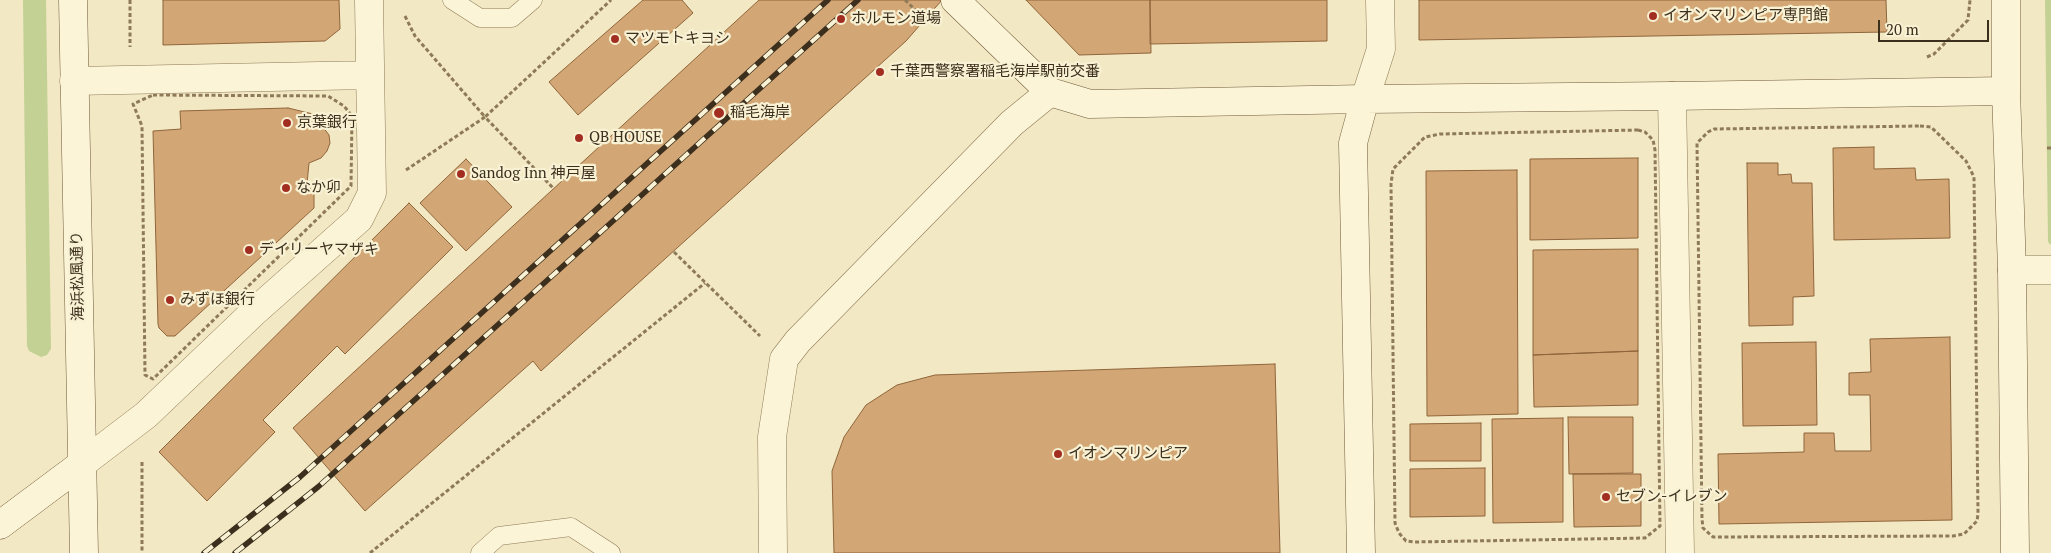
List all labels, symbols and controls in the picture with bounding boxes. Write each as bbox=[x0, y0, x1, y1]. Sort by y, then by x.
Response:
place label: イオンマリンピア専門館 bbox=[1663, 7, 1828, 25]
place label: ホルモン道場 bbox=[851, 10, 941, 28]
marker: イオンマリンピア専門館 bbox=[1647, 10, 1659, 22]
scale bar bbox=[1881, 10, 1992, 42]
marker: ホルモン道場 bbox=[835, 13, 847, 25]
text: 20 m bbox=[1886, 19, 1919, 39]
place label: マツモトキヨシ bbox=[625, 30, 730, 48]
marker: マツモトキヨシ bbox=[609, 33, 621, 45]
place label: 千葉西警察署稲毛海岸駅前交番 bbox=[890, 63, 1100, 81]
marker: 千葉西警察署稲毛海岸駅前交番 bbox=[874, 66, 886, 78]
place label: 稲毛海岸 bbox=[730, 104, 790, 122]
marker: 稲毛海岸 bbox=[712, 106, 726, 120]
place label: 京葉銀行 bbox=[297, 114, 357, 132]
marker: 京葉銀行 bbox=[281, 117, 293, 129]
place label: QB HOUSE bbox=[589, 129, 662, 147]
marker: QB HOUSE bbox=[573, 132, 585, 144]
place label: Sandog Inn 神戸屋 bbox=[471, 165, 595, 183]
marker: Sandog Inn 神戸屋 bbox=[455, 168, 467, 180]
place label: なか卯 bbox=[296, 179, 341, 197]
marker: なか卯 bbox=[280, 182, 292, 194]
street label: 海浜松風通り bbox=[68, 231, 88, 321]
place label: デイリーヤマザキ bbox=[259, 241, 379, 259]
marker: デイリーヤマザキ bbox=[243, 244, 255, 256]
place label: みずほ銀行 bbox=[180, 291, 255, 309]
marker: みずほ銀行 bbox=[164, 294, 176, 306]
place label: イオンマリンピア bbox=[1068, 445, 1188, 463]
marker: イオンマリンピア bbox=[1052, 448, 1064, 460]
place label: セブン-イレブン bbox=[1616, 488, 1727, 506]
marker: セブン-イレブン bbox=[1600, 491, 1612, 503]

